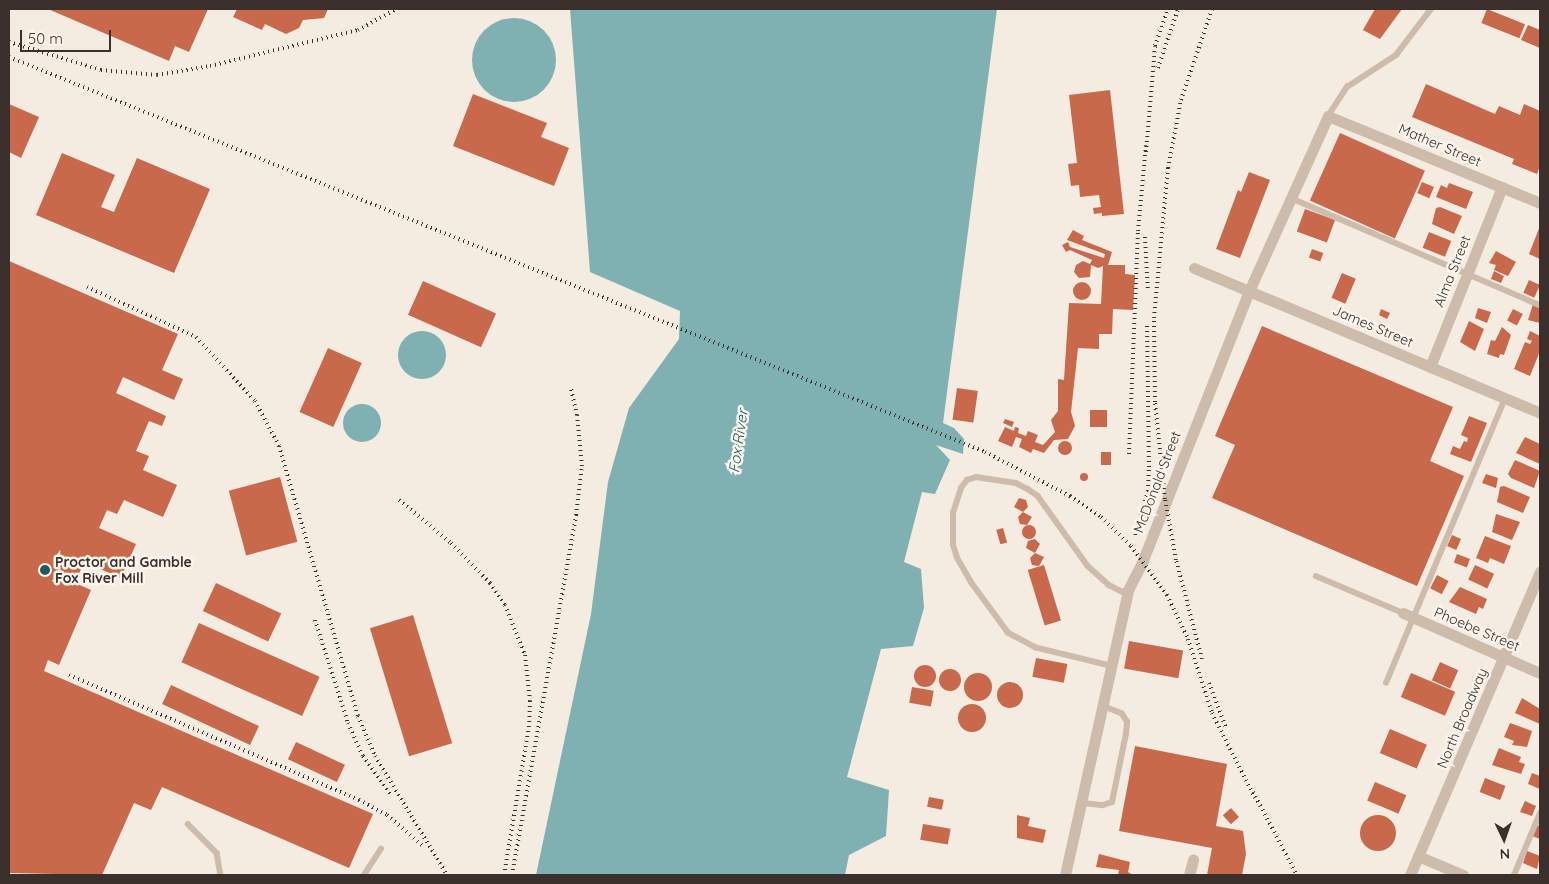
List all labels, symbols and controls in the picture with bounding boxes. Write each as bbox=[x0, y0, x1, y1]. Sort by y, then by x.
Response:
scale bar bbox=[22, 20, 114, 52]
text: 50 m bbox=[28, 29, 63, 48]
street label: Mather Street bbox=[1396, 120, 1484, 170]
street label: Alma Street bbox=[1430, 233, 1474, 309]
street label: James Street bbox=[1330, 302, 1416, 350]
water label: Fox River bbox=[725, 408, 751, 474]
street label: McDonald Street bbox=[1130, 429, 1184, 535]
place label: Proctor and Gamble Fox River Mill bbox=[55, 554, 192, 586]
marker: Proctor and Gamble Fox River Mill bbox=[39, 564, 51, 576]
street label: Phoebe Street bbox=[1432, 603, 1522, 655]
street label: North Broadway bbox=[1433, 665, 1491, 771]
north arrow bbox=[1479, 814, 1529, 864]
text: N bbox=[1499, 845, 1510, 863]

